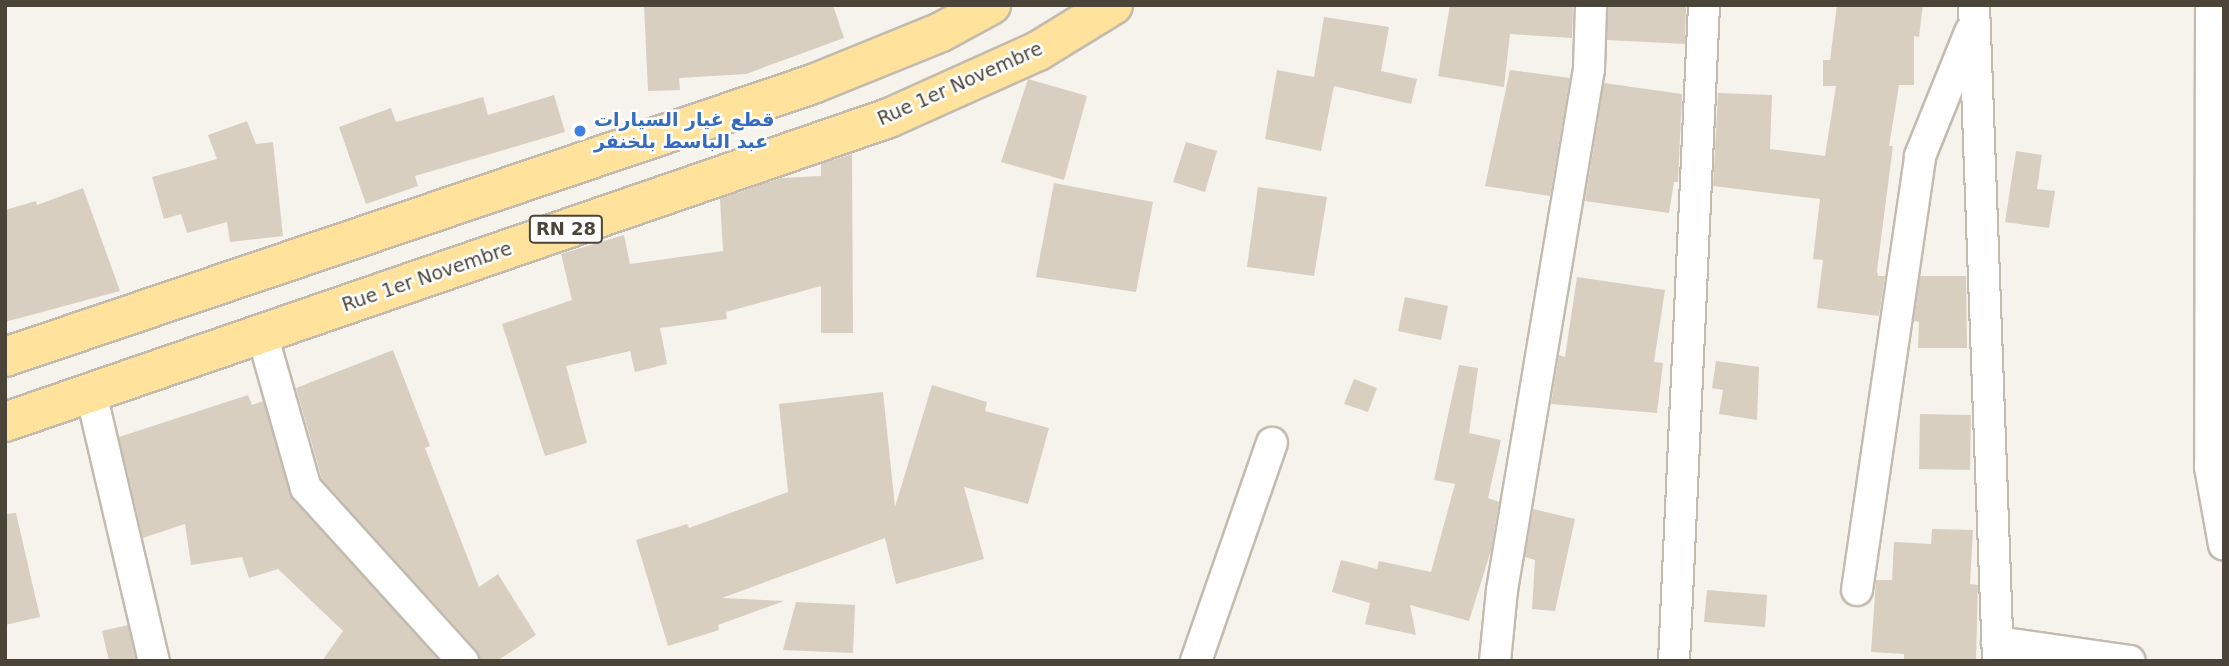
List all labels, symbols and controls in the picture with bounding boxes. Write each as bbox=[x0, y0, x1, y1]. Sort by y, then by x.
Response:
street label: Rue 1er Novembre bbox=[874, 37, 1046, 131]
place label: قطع غيار السيارات عبد الباسط بلخنفر bbox=[594, 109, 774, 153]
marker: قطع غيار السيارات عبد الباسط بلخنفر bbox=[572, 123, 588, 139]
road number: RN 28 bbox=[528, 214, 604, 244]
street label: Rue 1er Novembre bbox=[339, 237, 515, 317]

